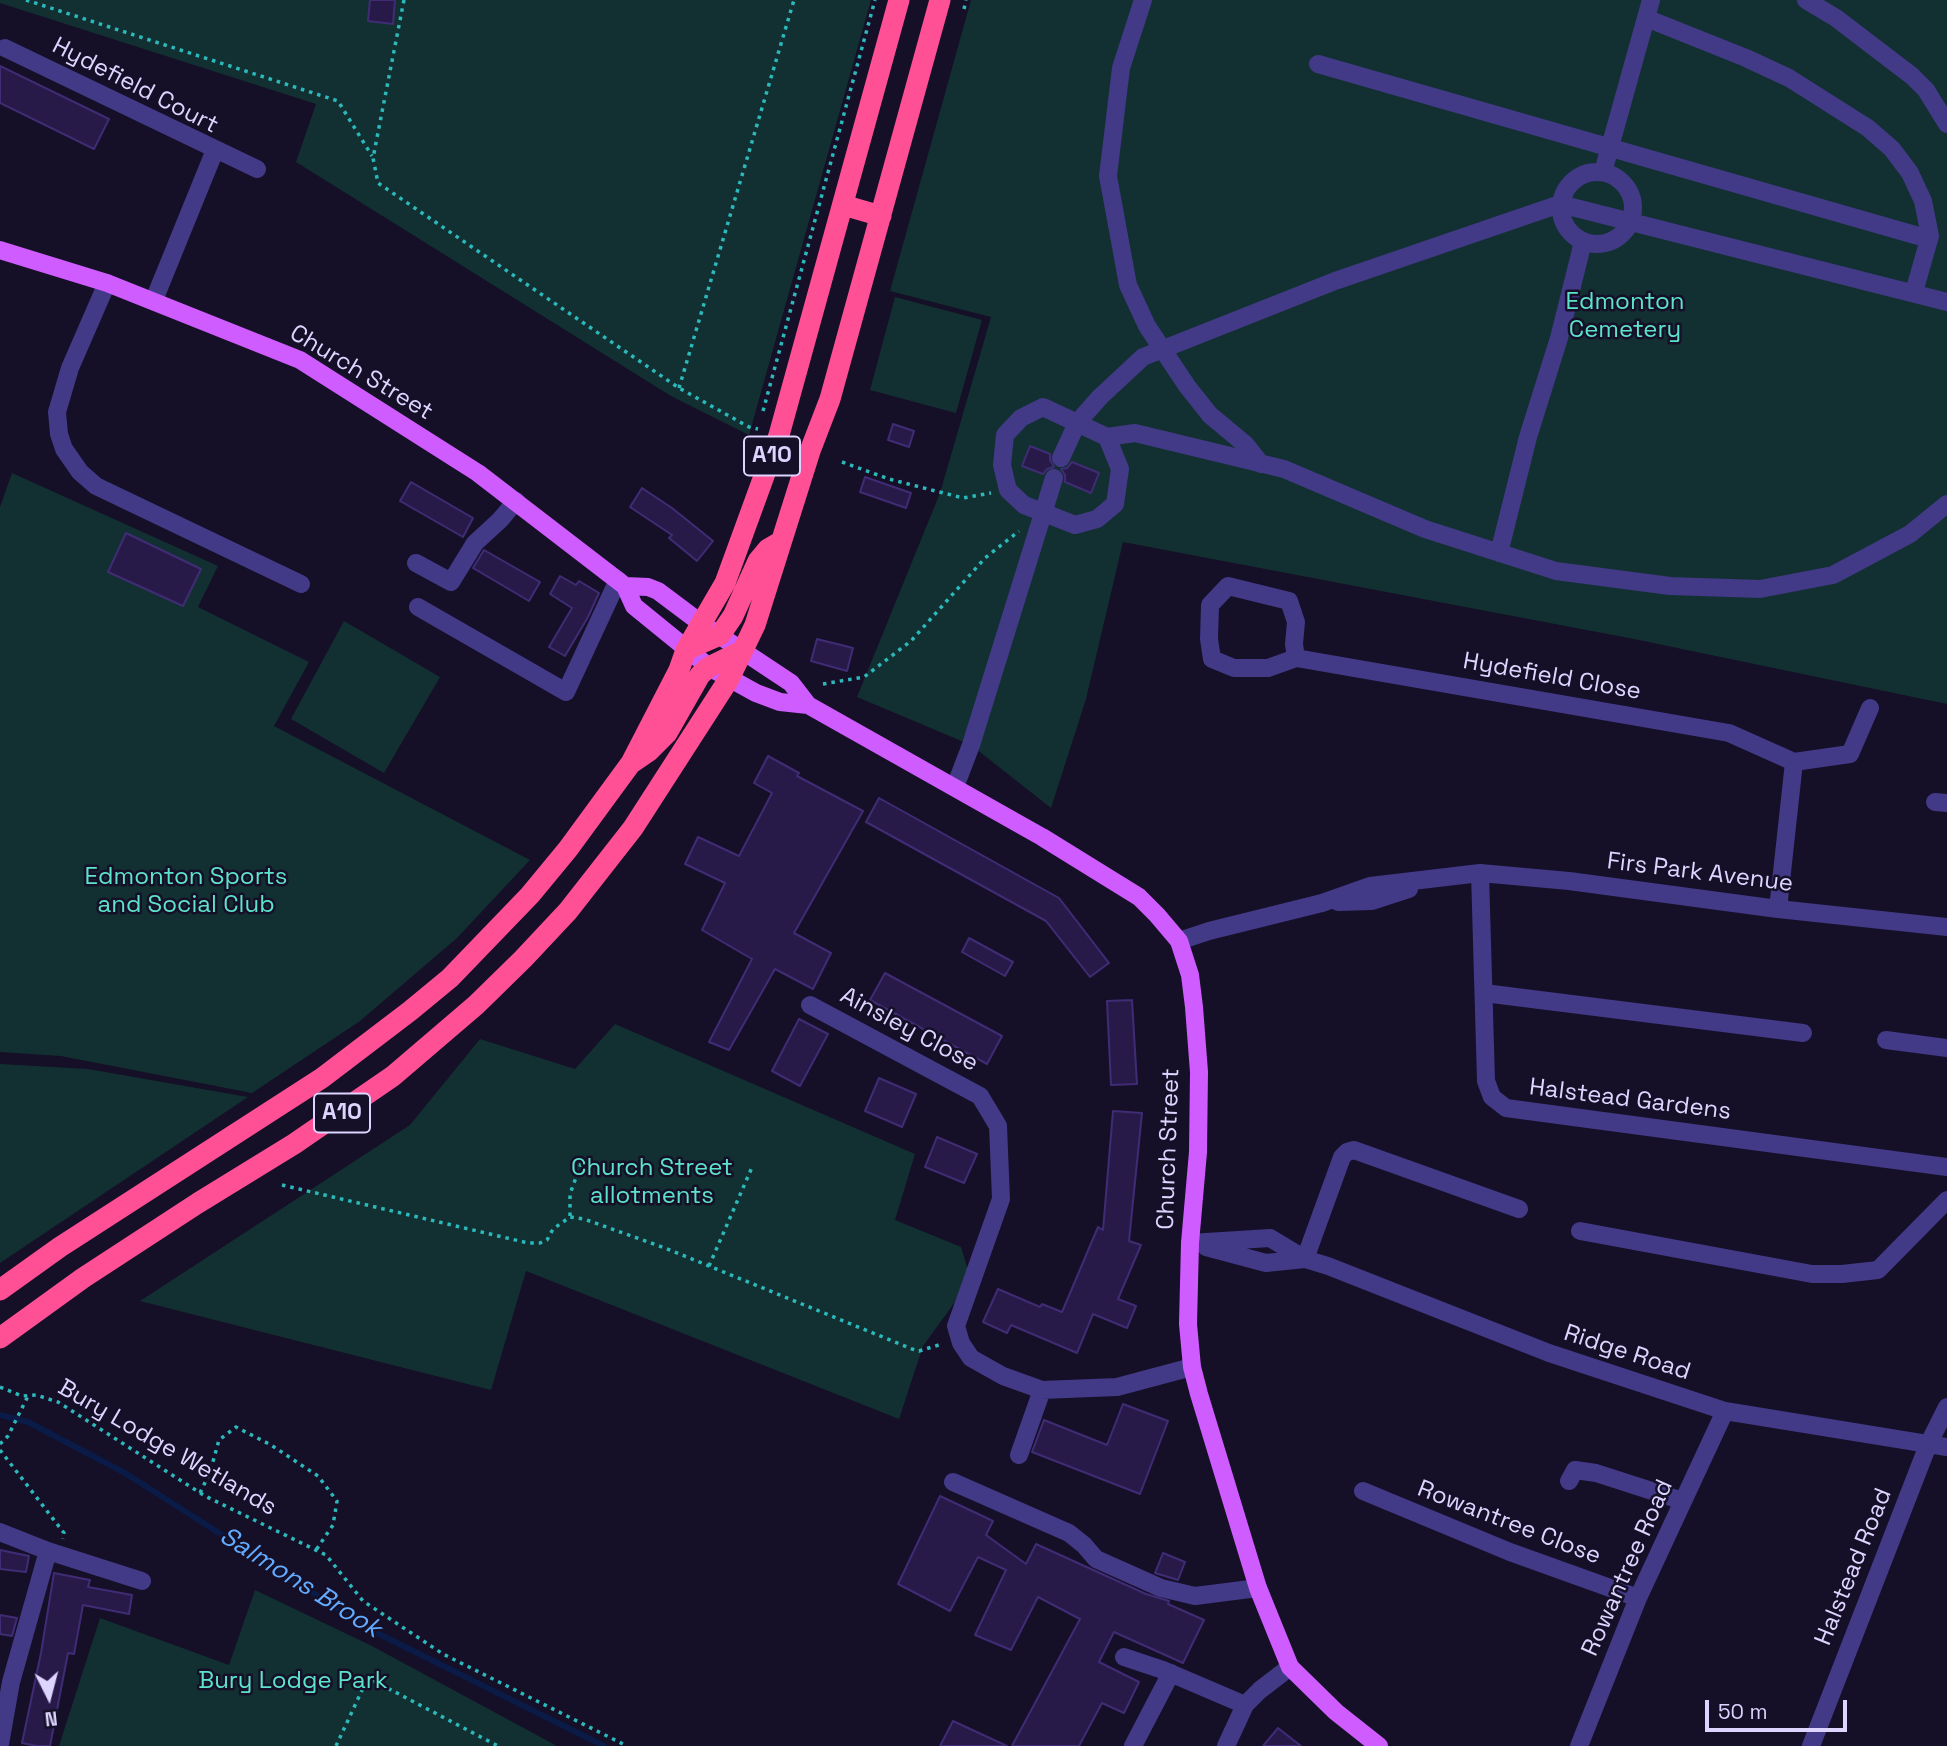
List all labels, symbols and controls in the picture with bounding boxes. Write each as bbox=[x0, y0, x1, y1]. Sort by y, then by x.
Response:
street label: Hydefield Court bbox=[47, 32, 223, 140]
park label: Edmonton Cemetery bbox=[1566, 288, 1684, 344]
street label: Church Street bbox=[284, 319, 438, 427]
road number: A10 bbox=[744, 436, 800, 476]
street label: Hydefield Close bbox=[1461, 647, 1643, 707]
street label: Firs Park Avenue bbox=[1605, 847, 1795, 899]
park label: Edmonton Sports and Social Club bbox=[85, 863, 287, 919]
street label: Ainsley Close bbox=[835, 982, 983, 1078]
street label: Church Street bbox=[1152, 1068, 1186, 1230]
street label: Halstead Gardens bbox=[1528, 1073, 1732, 1127]
road number: A10 bbox=[314, 1094, 370, 1132]
park label: Church Street allotments bbox=[571, 1154, 733, 1210]
street label: Ridge Road bbox=[1560, 1319, 1694, 1387]
street label: Bury Lodge Wetlands bbox=[53, 1374, 281, 1522]
street label: Rowantree Close bbox=[1413, 1475, 1605, 1571]
street label: Rowantree Road bbox=[1576, 1475, 1680, 1661]
street label: Halstead Road bbox=[1809, 1484, 1899, 1650]
water label: Salmons Brook bbox=[213, 1521, 387, 1645]
north arrow bbox=[14, 1662, 84, 1732]
park label: Bury Lodge Park bbox=[198, 1667, 388, 1695]
scale bar bbox=[1709, 1686, 1851, 1730]
text: 50 m bbox=[1718, 1698, 1768, 1725]
text: N bbox=[44, 1705, 59, 1731]

